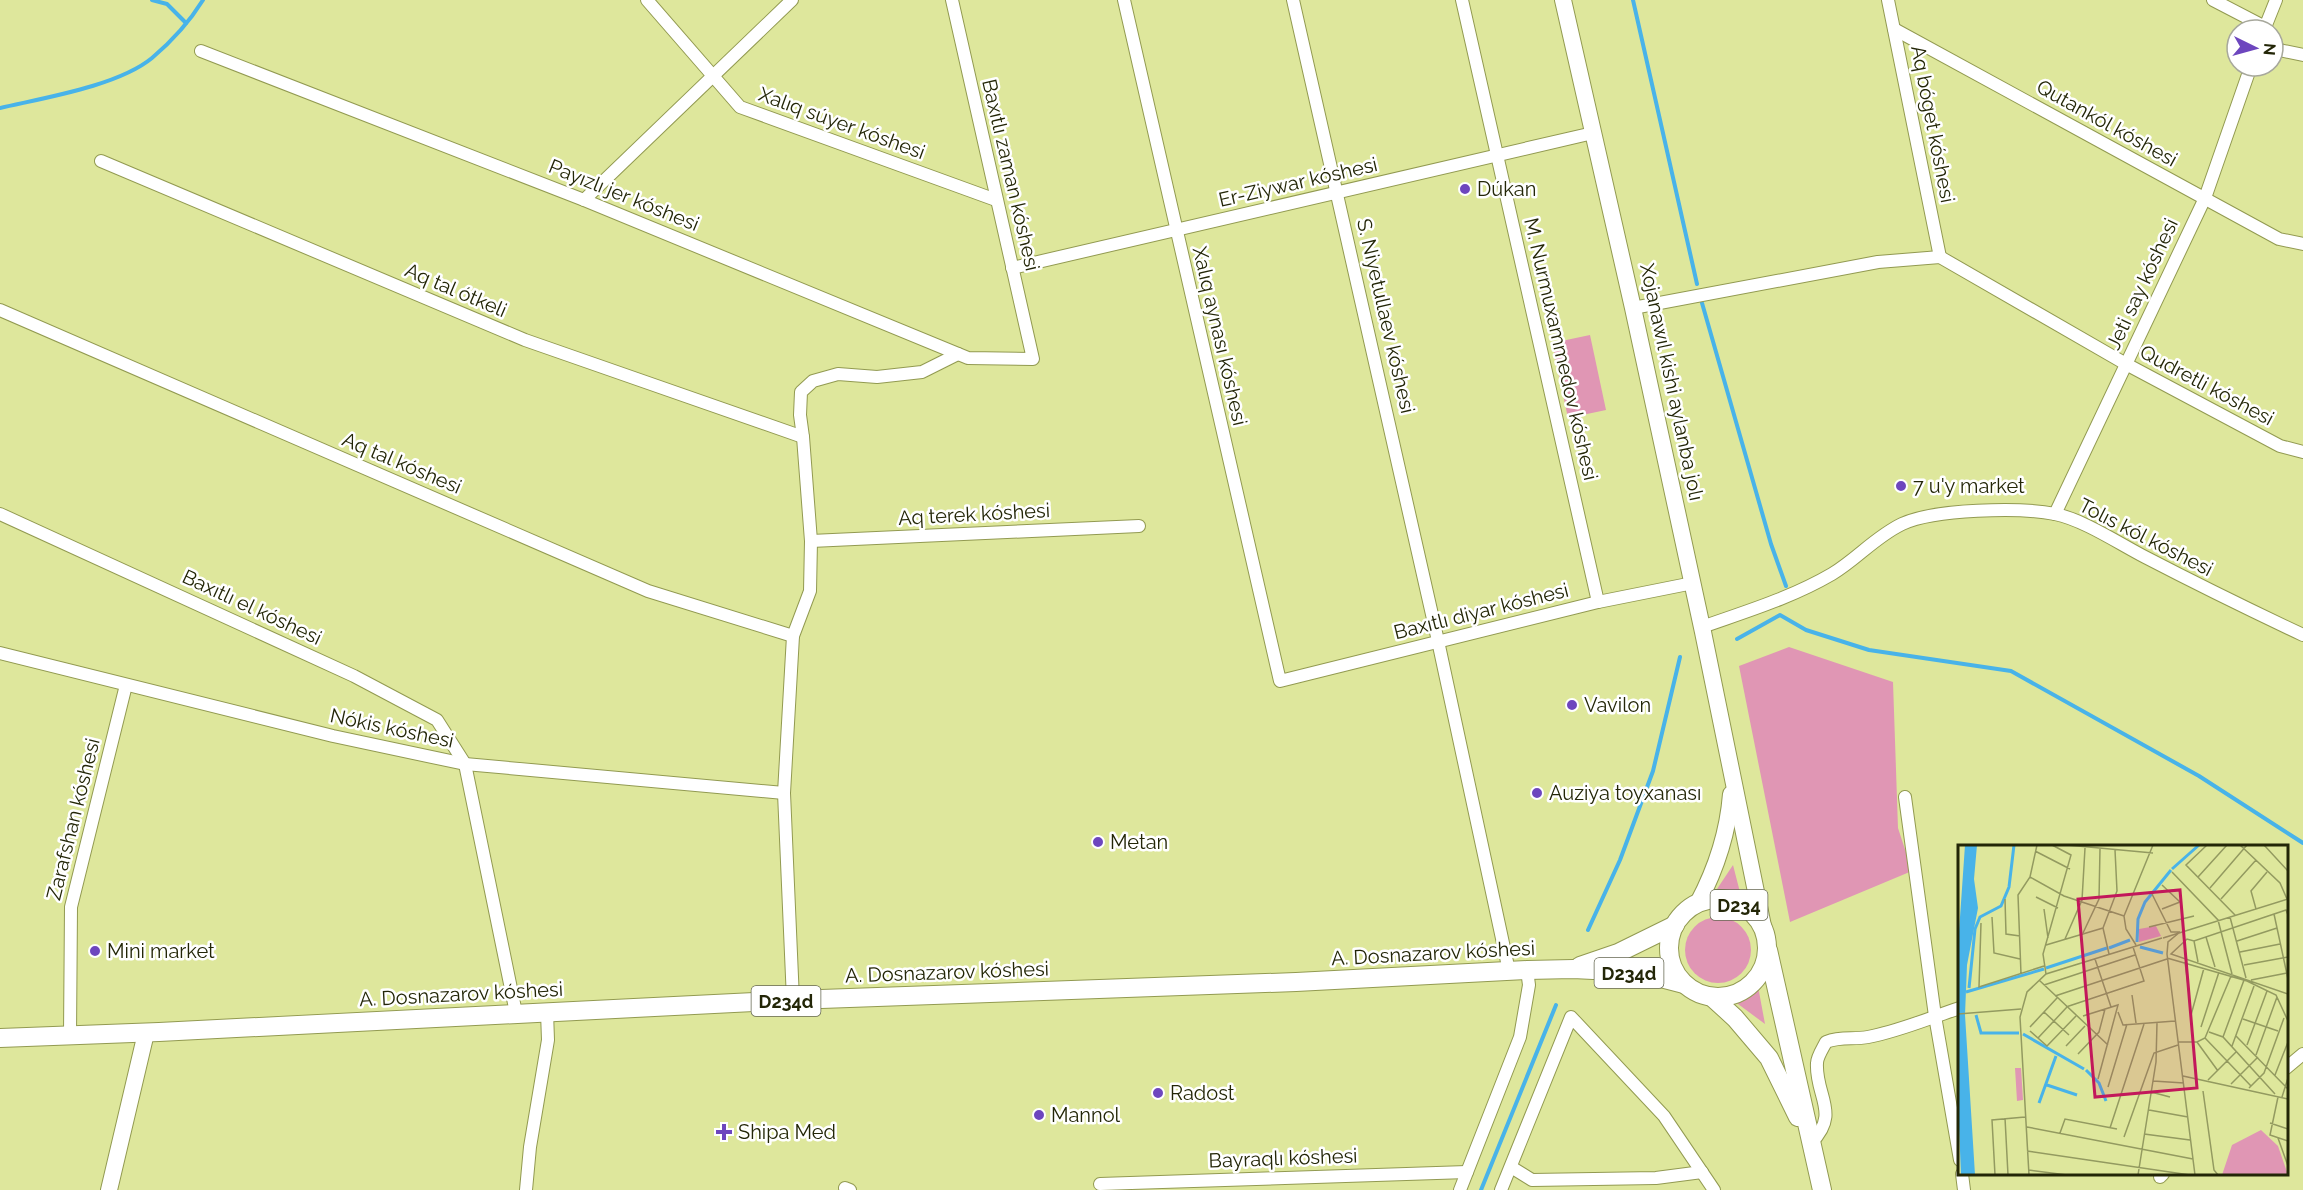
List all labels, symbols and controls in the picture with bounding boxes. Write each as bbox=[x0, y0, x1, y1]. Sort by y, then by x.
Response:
north arrow bbox=[2225, 18, 2285, 78]
text: N bbox=[2259, 42, 2279, 56]
street label: Aq bóget kóshesi bbox=[1906, 43, 1960, 205]
street label: Qutankól kóshesi bbox=[2032, 74, 2182, 172]
street label: Baxıtlı zaman kóshesi bbox=[977, 77, 1045, 273]
street label: Xalıq súyer kóshesi bbox=[756, 82, 928, 164]
street label: Er-Ziywar kóshesi bbox=[1216, 152, 1380, 212]
street label: Payızlı jer kóshesi bbox=[545, 154, 703, 236]
place label: Dúkan bbox=[1477, 177, 1536, 201]
marker: Dúkan bbox=[1458, 182, 1472, 196]
street label: M. Nurmuxammedov kóshesi bbox=[1519, 215, 1603, 483]
street label: Jeti say kóshesi bbox=[2101, 215, 2183, 353]
street label: S. Niyetullaev kóshesi bbox=[1352, 216, 1420, 416]
street label: Xalıq aynası kóshesi bbox=[1188, 244, 1252, 428]
street label: Aq tal ótkeli bbox=[401, 258, 511, 322]
street label: Xojanawıl kishi aylanba jolı bbox=[1635, 261, 1709, 503]
street label: Qudretli kóshesi bbox=[2136, 340, 2278, 430]
street label: Aq tal kóshesi bbox=[339, 427, 465, 499]
place label: 7 u'y market bbox=[1913, 474, 2025, 498]
marker: 7 u'y market bbox=[1894, 479, 1908, 493]
street label: Tolıs kól kóshesi bbox=[2075, 493, 2217, 581]
street label: Aq terek kóshesi bbox=[897, 498, 1051, 530]
street label: Baxıtlı el kóshesi bbox=[179, 564, 325, 650]
street label: Baxıtlı diyar kóshesi bbox=[1391, 578, 1571, 644]
place label: Vavilon bbox=[1584, 693, 1651, 717]
marker: Vavilon bbox=[1565, 698, 1579, 712]
street label: Nókis kóshesi bbox=[328, 703, 456, 753]
street label: Zarafshan kóshesi bbox=[41, 736, 105, 902]
place label: Auziya toyxanası bbox=[1549, 781, 1701, 805]
marker: Auziya toyxanası bbox=[1530, 786, 1544, 800]
place label: Metan bbox=[1110, 830, 1168, 854]
marker: Metan bbox=[1091, 835, 1105, 849]
inset map bbox=[1958, 845, 2288, 1175]
road number: D234 bbox=[1710, 890, 1768, 920]
street label: A. Dosnazarov kóshesi bbox=[1330, 936, 1536, 970]
place label: Mini market bbox=[107, 939, 215, 963]
marker: Mini market bbox=[88, 944, 102, 958]
street label: A. Dosnazarov kóshesi bbox=[845, 956, 1049, 988]
road number: D234d bbox=[1594, 958, 1664, 988]
street label: A. Dosnazarov kóshesi bbox=[358, 977, 564, 1011]
road number: D234d bbox=[752, 986, 820, 1016]
place label: Radost bbox=[1170, 1081, 1235, 1105]
marker: Radost bbox=[1151, 1086, 1165, 1100]
place label: Mannol bbox=[1051, 1103, 1121, 1127]
marker: Mannol bbox=[1032, 1108, 1046, 1122]
place label: Shipa Med bbox=[738, 1120, 836, 1144]
marker: Shipa Med bbox=[715, 1123, 733, 1141]
street label: Bayraqlı kóshesi bbox=[1208, 1143, 1358, 1173]

